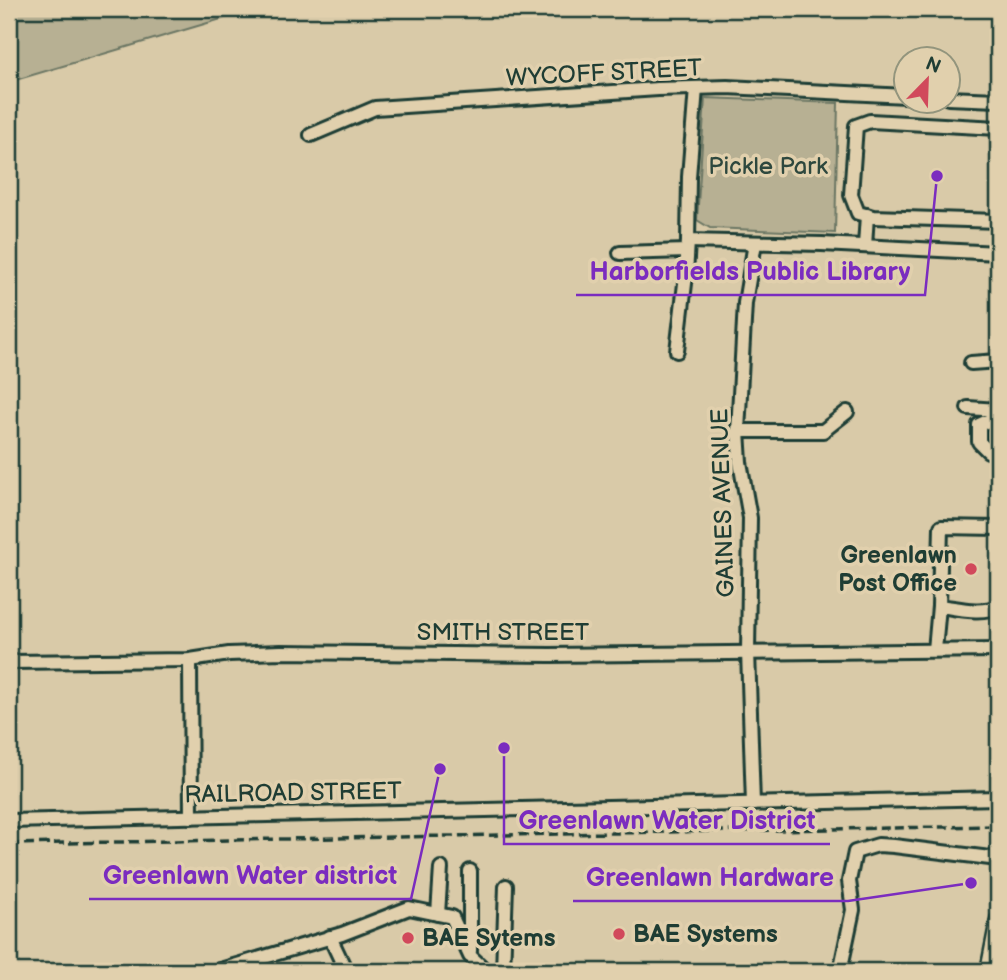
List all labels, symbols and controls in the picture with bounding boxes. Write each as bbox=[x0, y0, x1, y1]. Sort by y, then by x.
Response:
north arrow bbox=[892, 46, 962, 116]
text: N bbox=[922, 52, 944, 79]
street label: WYCOFF STREET bbox=[505, 53, 703, 93]
park label: Pickle Park bbox=[708, 152, 828, 181]
callout: Harborfields Public Library bbox=[576, 248, 925, 295]
text: Harborfields Public Library bbox=[590, 257, 910, 288]
street label: GAINES AVENUE bbox=[705, 408, 741, 598]
place label: Greenlawn Post Office bbox=[838, 541, 957, 598]
marker: Greenlawn Post Office bbox=[963, 561, 979, 577]
street label: SMITH STREET bbox=[417, 618, 590, 647]
street label: RAILROAD STREET bbox=[184, 777, 403, 809]
callout: Greenlawn Water District bbox=[504, 797, 830, 844]
text: Greenlawn Water District bbox=[518, 806, 816, 837]
callout: Greenlawn Water district bbox=[89, 852, 411, 899]
callout: Greenlawn Hardware bbox=[573, 854, 848, 901]
text: Greenlawn Water district bbox=[103, 861, 397, 892]
text: Greenlawn Hardware bbox=[586, 863, 834, 894]
place label: BAE Systems bbox=[633, 920, 778, 949]
place label: BAE Sytems bbox=[422, 924, 556, 953]
marker: BAE Systems bbox=[611, 926, 627, 942]
marker: BAE Sytems bbox=[400, 930, 416, 946]

